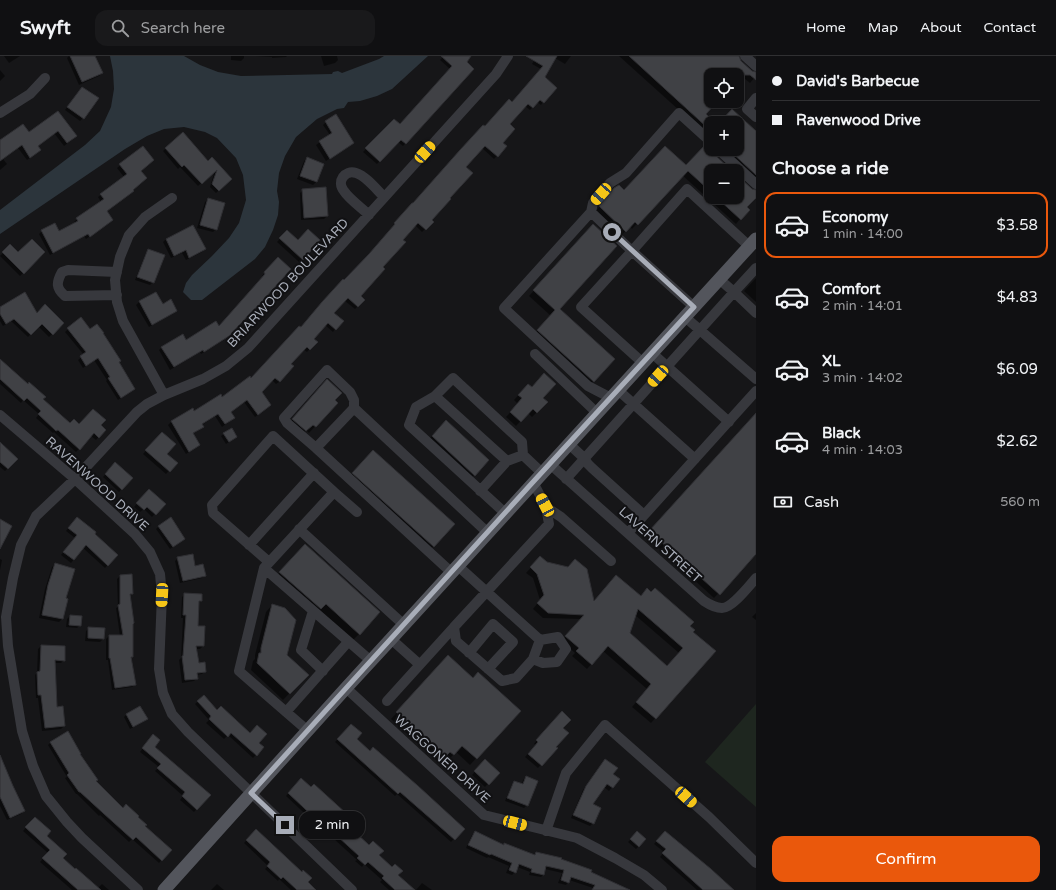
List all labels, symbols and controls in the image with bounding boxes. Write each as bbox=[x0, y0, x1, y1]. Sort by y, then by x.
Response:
search box bbox=[95, 10, 375, 46]
text: Swyft bbox=[20, 17, 71, 39]
icon: search bbox=[109, 17, 131, 39]
text: Search here bbox=[141, 19, 225, 37]
text: Home bbox=[806, 19, 846, 36]
text: Map bbox=[868, 19, 898, 36]
text: About bbox=[920, 19, 962, 36]
text: Contact bbox=[984, 19, 1036, 36]
map controls bbox=[704, 68, 744, 204]
button: locate bbox=[704, 68, 744, 108]
text: David's Barbecue bbox=[796, 72, 919, 90]
text: Ravenwood Drive bbox=[796, 111, 921, 129]
button: + bbox=[704, 116, 744, 156]
car bbox=[413, 139, 437, 165]
text: Choose a ride bbox=[772, 157, 889, 179]
button: − bbox=[704, 164, 744, 204]
car bbox=[589, 181, 613, 207]
icon: car bbox=[774, 207, 810, 243]
text: Economy bbox=[822, 208, 888, 226]
street label: BRIARWOOD BOULEVARD bbox=[224, 215, 352, 351]
text: $3.58 bbox=[997, 216, 1038, 234]
route start bbox=[603, 223, 621, 241]
text: 1 min · 14:00 bbox=[822, 226, 903, 242]
icon: car bbox=[774, 279, 810, 315]
text: Comfort bbox=[822, 280, 881, 298]
text: $4.83 bbox=[997, 288, 1038, 306]
text: 2 min · 14:01 bbox=[822, 298, 903, 314]
icon: car bbox=[774, 351, 810, 387]
text: XL bbox=[822, 352, 841, 370]
text: $6.09 bbox=[997, 360, 1038, 378]
car bbox=[646, 363, 670, 389]
text: 3 min · 14:02 bbox=[822, 370, 903, 386]
icon: car bbox=[774, 423, 810, 459]
text: Black bbox=[822, 424, 861, 442]
text: $2.62 bbox=[997, 432, 1038, 450]
street label: RAVENWOOD DRIVE bbox=[42, 433, 152, 535]
text: 4 min · 14:03 bbox=[822, 442, 903, 458]
icon: cash bbox=[772, 491, 794, 513]
car bbox=[534, 492, 556, 518]
text: Cash bbox=[804, 493, 839, 511]
text: 560 m bbox=[1000, 494, 1040, 510]
street label: LAVERN STREET bbox=[615, 504, 705, 586]
car bbox=[155, 583, 169, 607]
street label: WAGGONER DRIVE bbox=[390, 711, 494, 807]
car bbox=[673, 785, 699, 809]
callout: 2 min bbox=[299, 811, 365, 839]
car bbox=[502, 814, 528, 832]
route end bbox=[276, 816, 294, 834]
text: 2 min bbox=[315, 817, 349, 833]
button: Confirm bbox=[772, 836, 1040, 882]

